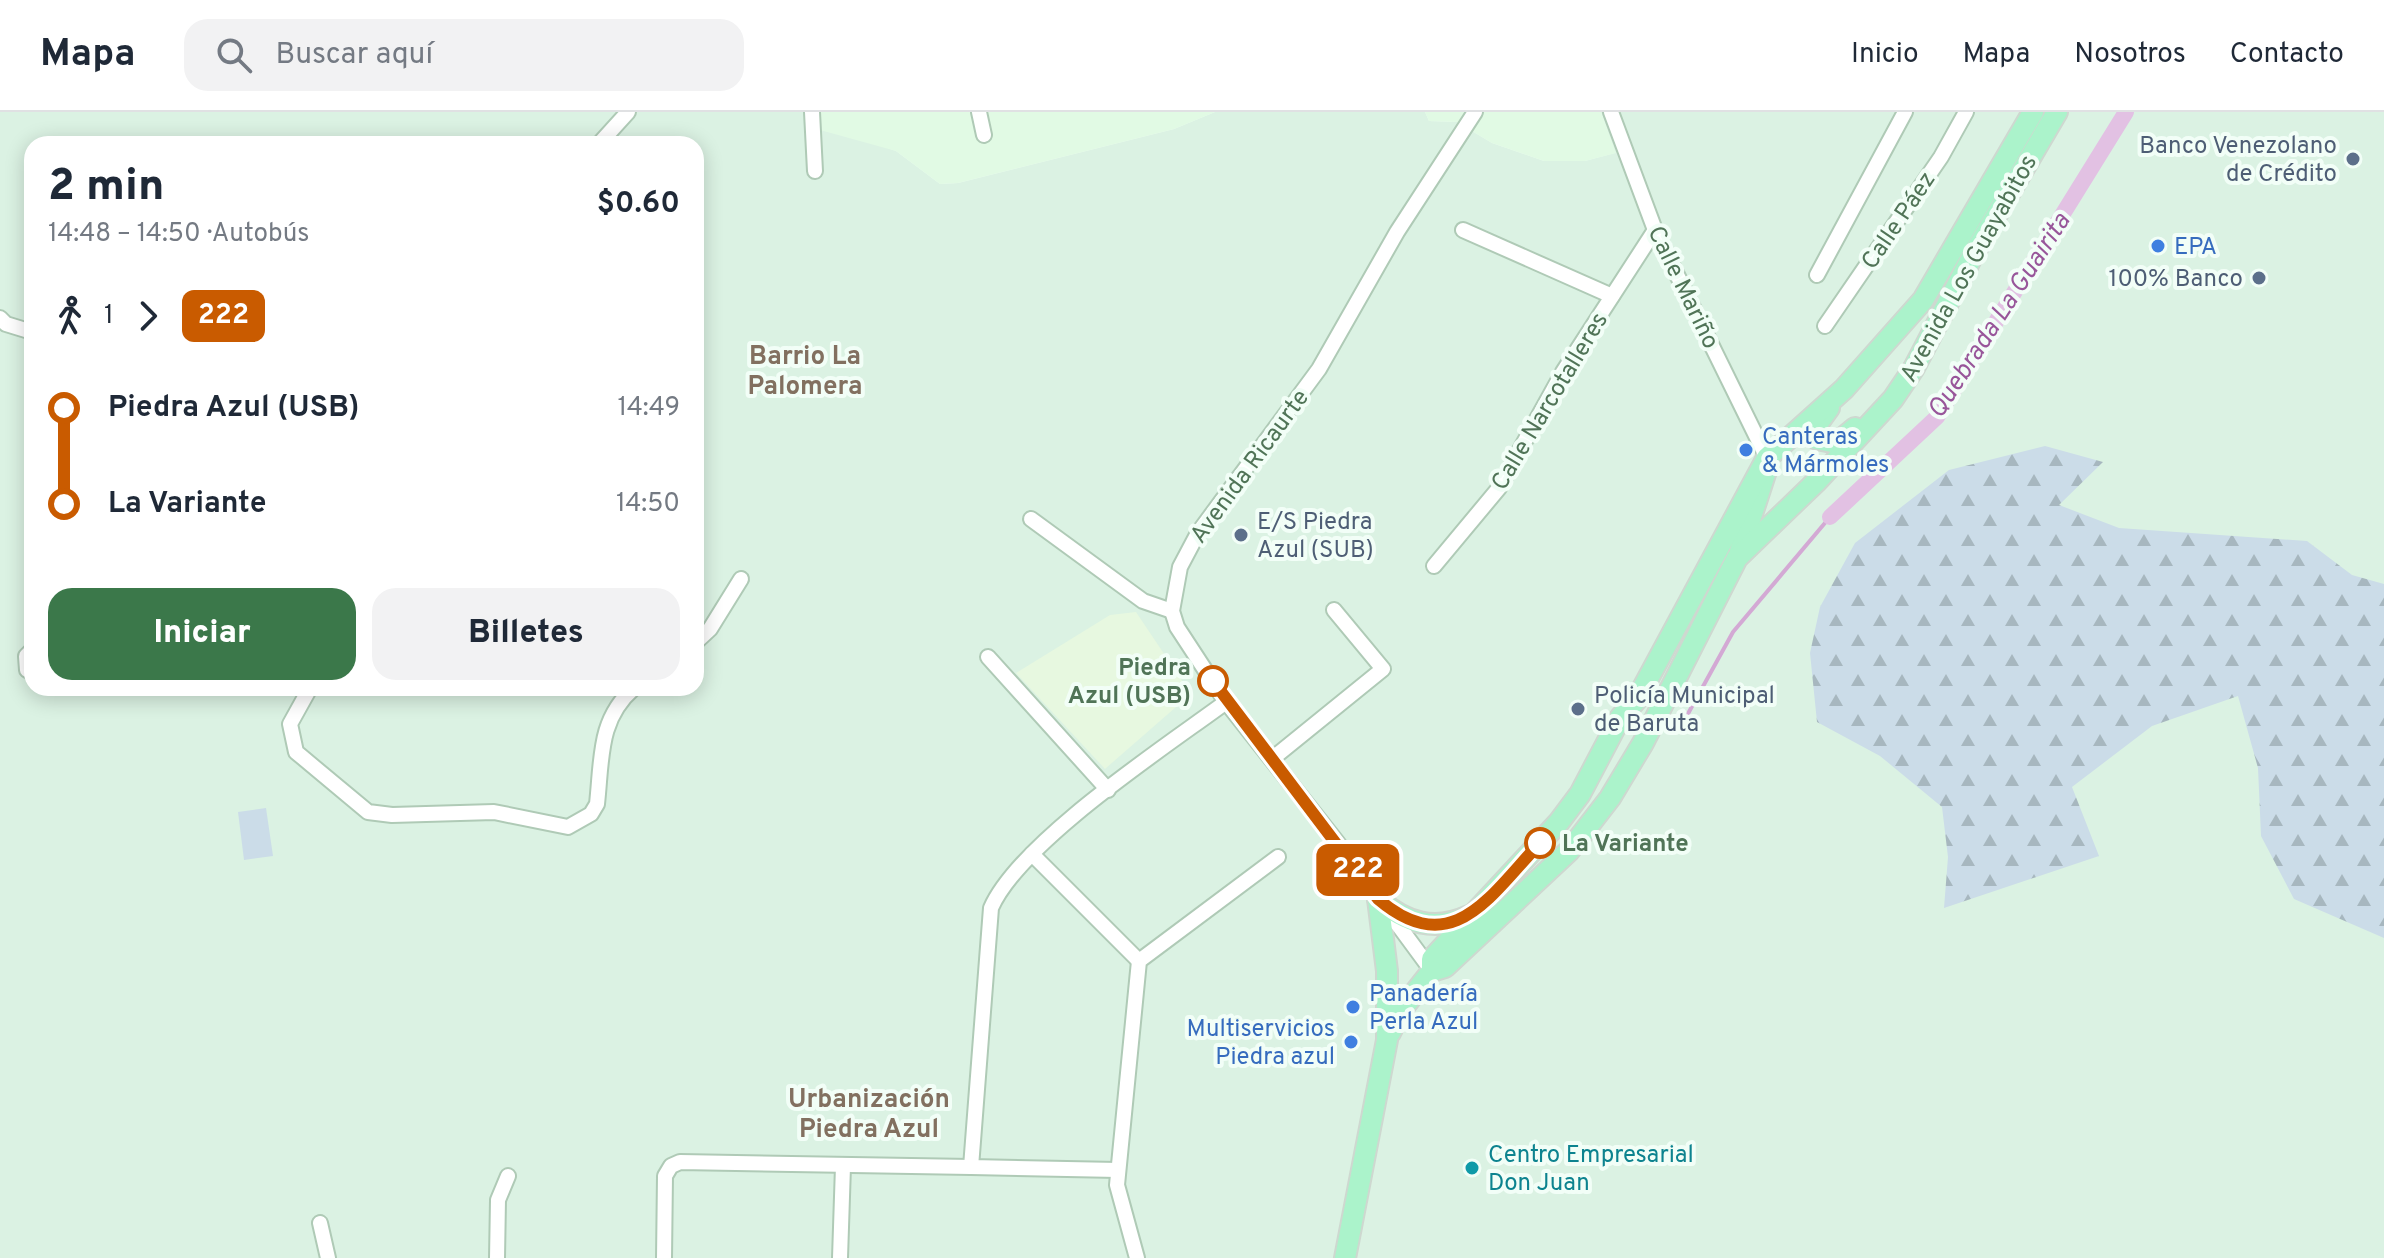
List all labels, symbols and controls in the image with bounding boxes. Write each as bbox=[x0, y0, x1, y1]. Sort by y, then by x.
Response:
search box bbox=[184, 19, 744, 91]
text: Mapa bbox=[40, 31, 136, 80]
icon: search bbox=[212, 33, 256, 77]
text: Buscar aquí bbox=[276, 37, 433, 74]
text: Inicio bbox=[1851, 37, 1919, 73]
text: Mapa bbox=[1963, 37, 2030, 73]
text: Nosotros bbox=[2074, 37, 2186, 73]
text: Contacto bbox=[2230, 37, 2344, 73]
place label: Banco Venezolano de Crédito bbox=[2139, 132, 2337, 190]
street label: Avenida Los Guayabitos bbox=[1895, 150, 2045, 388]
marker: Banco Venezolano de Crédito bbox=[2344, 150, 2362, 168]
text: 2 min bbox=[48, 160, 164, 216]
street label: Calle Páez bbox=[1856, 166, 1943, 276]
text: $0.60 bbox=[597, 186, 680, 223]
water label: Quebrada La Guairita bbox=[1921, 207, 2079, 425]
text: 14:48 – 14:50 · Autobús bbox=[48, 218, 310, 251]
street label: Calle Mariño bbox=[1640, 222, 1725, 354]
place label: EPA bbox=[2174, 233, 2217, 263]
marker: EPA bbox=[2149, 237, 2167, 255]
place label: 100% Banco bbox=[2109, 265, 2243, 295]
marker: 100% Banco bbox=[2250, 269, 2268, 287]
icon: walk bbox=[48, 294, 92, 338]
icon: forward bbox=[126, 294, 170, 338]
text: 222 bbox=[198, 298, 249, 334]
text: 1 bbox=[104, 300, 114, 333]
street label: Calle Narcotalleres bbox=[1486, 308, 1616, 497]
district label: Barrio La Palomera bbox=[747, 341, 863, 404]
street label: Avenida Ricaurte bbox=[1185, 384, 1317, 550]
text: Piedra Azul (USB) bbox=[108, 390, 359, 427]
text: 14:49 bbox=[618, 392, 680, 425]
place label: Canteras & Mármoles bbox=[1762, 423, 1889, 481]
marker: Canteras & Mármoles bbox=[1737, 441, 1755, 459]
text: La Variante bbox=[108, 486, 266, 523]
text: 14:50 bbox=[616, 488, 680, 521]
place label: E/S Piedra Azul (SUB) bbox=[1257, 508, 1374, 566]
marker: E/S Piedra Azul (SUB) bbox=[1232, 526, 1250, 544]
button: Iniciar bbox=[48, 588, 356, 680]
button: Billetes bbox=[372, 588, 680, 680]
place label: Piedra Azul (USB) bbox=[1068, 654, 1191, 712]
marker: Piedra Azul (USB) bbox=[1198, 666, 1228, 696]
place label: Policía Municipal de Baruta bbox=[1594, 682, 1775, 740]
marker: Policía Municipal de Baruta bbox=[1569, 700, 1587, 718]
marker: La Variante bbox=[1525, 828, 1555, 858]
place label: La Variante bbox=[1562, 830, 1689, 860]
line badge: 222 bbox=[1312, 844, 1404, 896]
text: 222 bbox=[1332, 852, 1384, 888]
place label: Panadería Perla Azul bbox=[1369, 980, 1478, 1038]
marker: Panadería Perla Azul bbox=[1344, 998, 1362, 1016]
place label: Multiservicios Piedra azul bbox=[1187, 1015, 1335, 1073]
marker: Multiservicios Piedra azul bbox=[1342, 1033, 1360, 1051]
district label: Urbanización Piedra Azul bbox=[788, 1084, 950, 1147]
place label: Centro Empresarial Don Juan bbox=[1488, 1141, 1694, 1199]
marker: Centro Empresarial Don Juan bbox=[1463, 1159, 1481, 1177]

